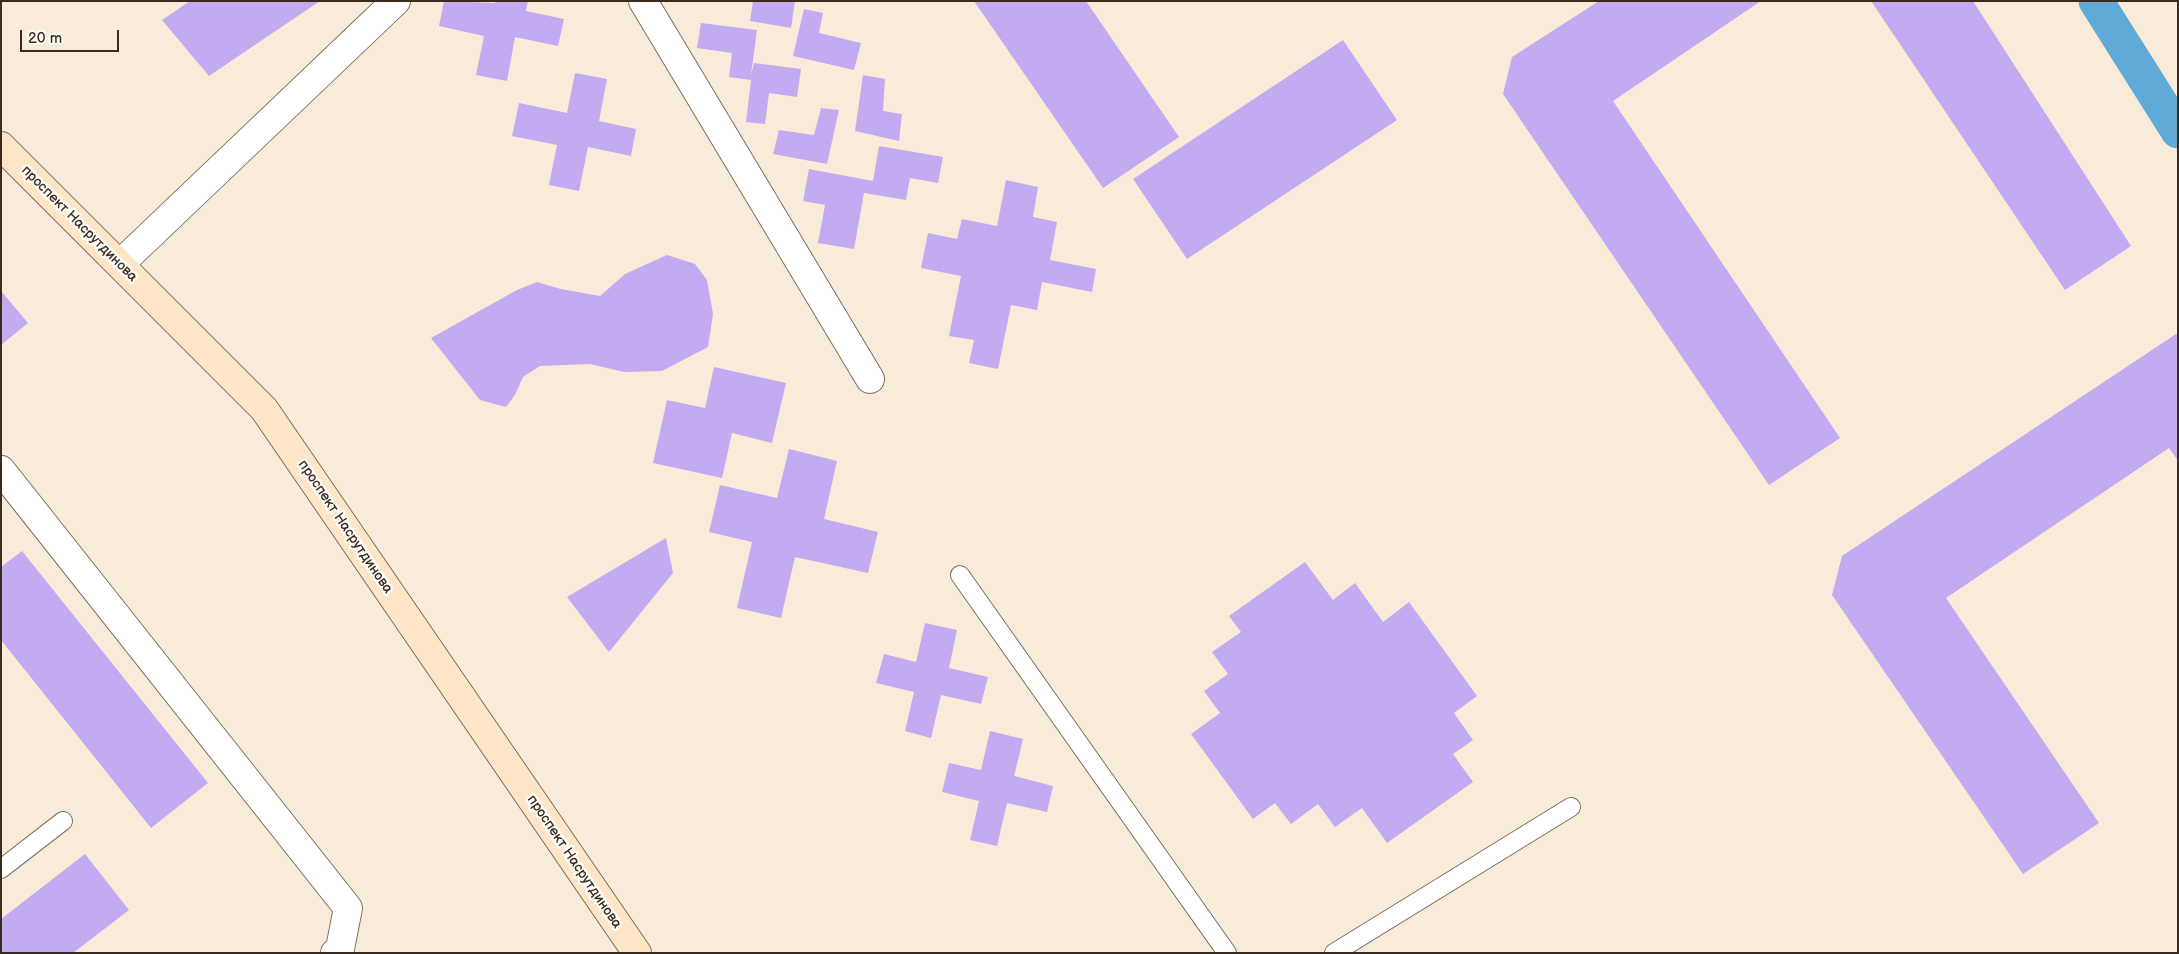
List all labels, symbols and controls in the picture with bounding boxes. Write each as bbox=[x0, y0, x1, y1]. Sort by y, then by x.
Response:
scale bar bbox=[22, 20, 121, 52]
text: 20 m bbox=[28, 29, 62, 48]
street label: проспект Насрутдинова bbox=[17, 162, 141, 286]
street label: проспект Насрутдинова bbox=[294, 457, 396, 597]
street label: проспект Насрутдинова bbox=[523, 792, 625, 932]

